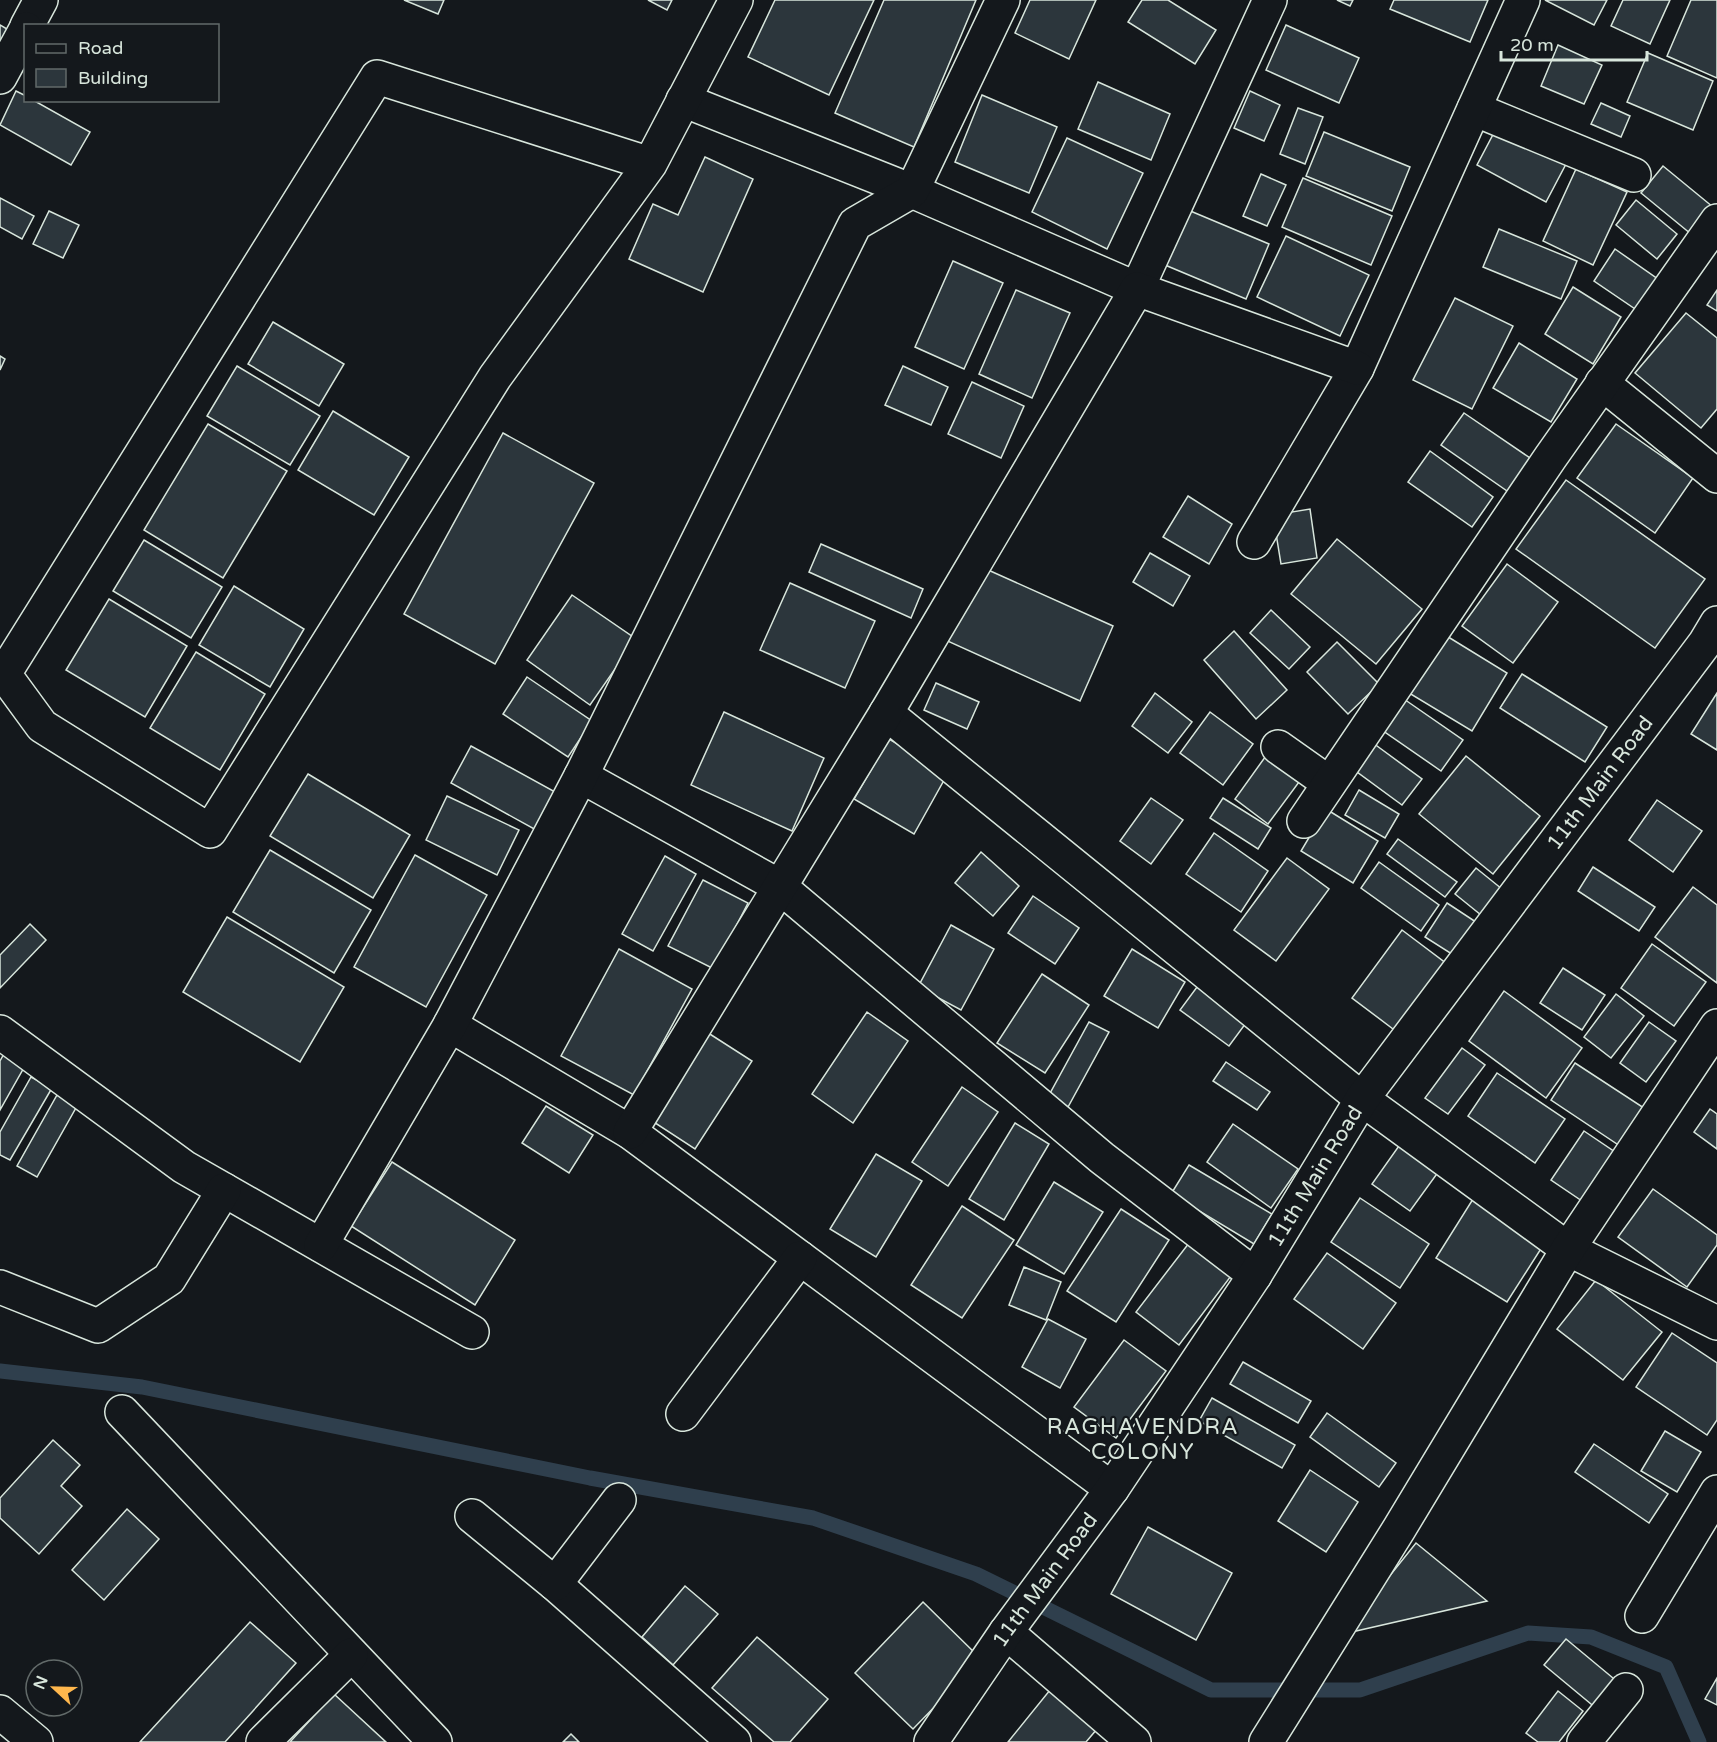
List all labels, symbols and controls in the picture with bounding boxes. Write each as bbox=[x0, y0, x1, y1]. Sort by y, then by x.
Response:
legend bbox=[24, 24, 219, 102]
scale bar bbox=[1501, 24, 1646, 62]
text: 20 m bbox=[1510, 34, 1554, 56]
text: Road bbox=[78, 37, 123, 59]
text: Building bbox=[78, 67, 148, 89]
street label: 11th Main Road bbox=[1541, 711, 1658, 855]
street label: 11th Main Road bbox=[1262, 1101, 1368, 1252]
district label: RAGHAVENDRA COLONY bbox=[1047, 1414, 1239, 1465]
street label: 11th Main Road bbox=[987, 1508, 1103, 1652]
north arrow bbox=[24, 1658, 84, 1718]
text: N bbox=[29, 1673, 53, 1692]

